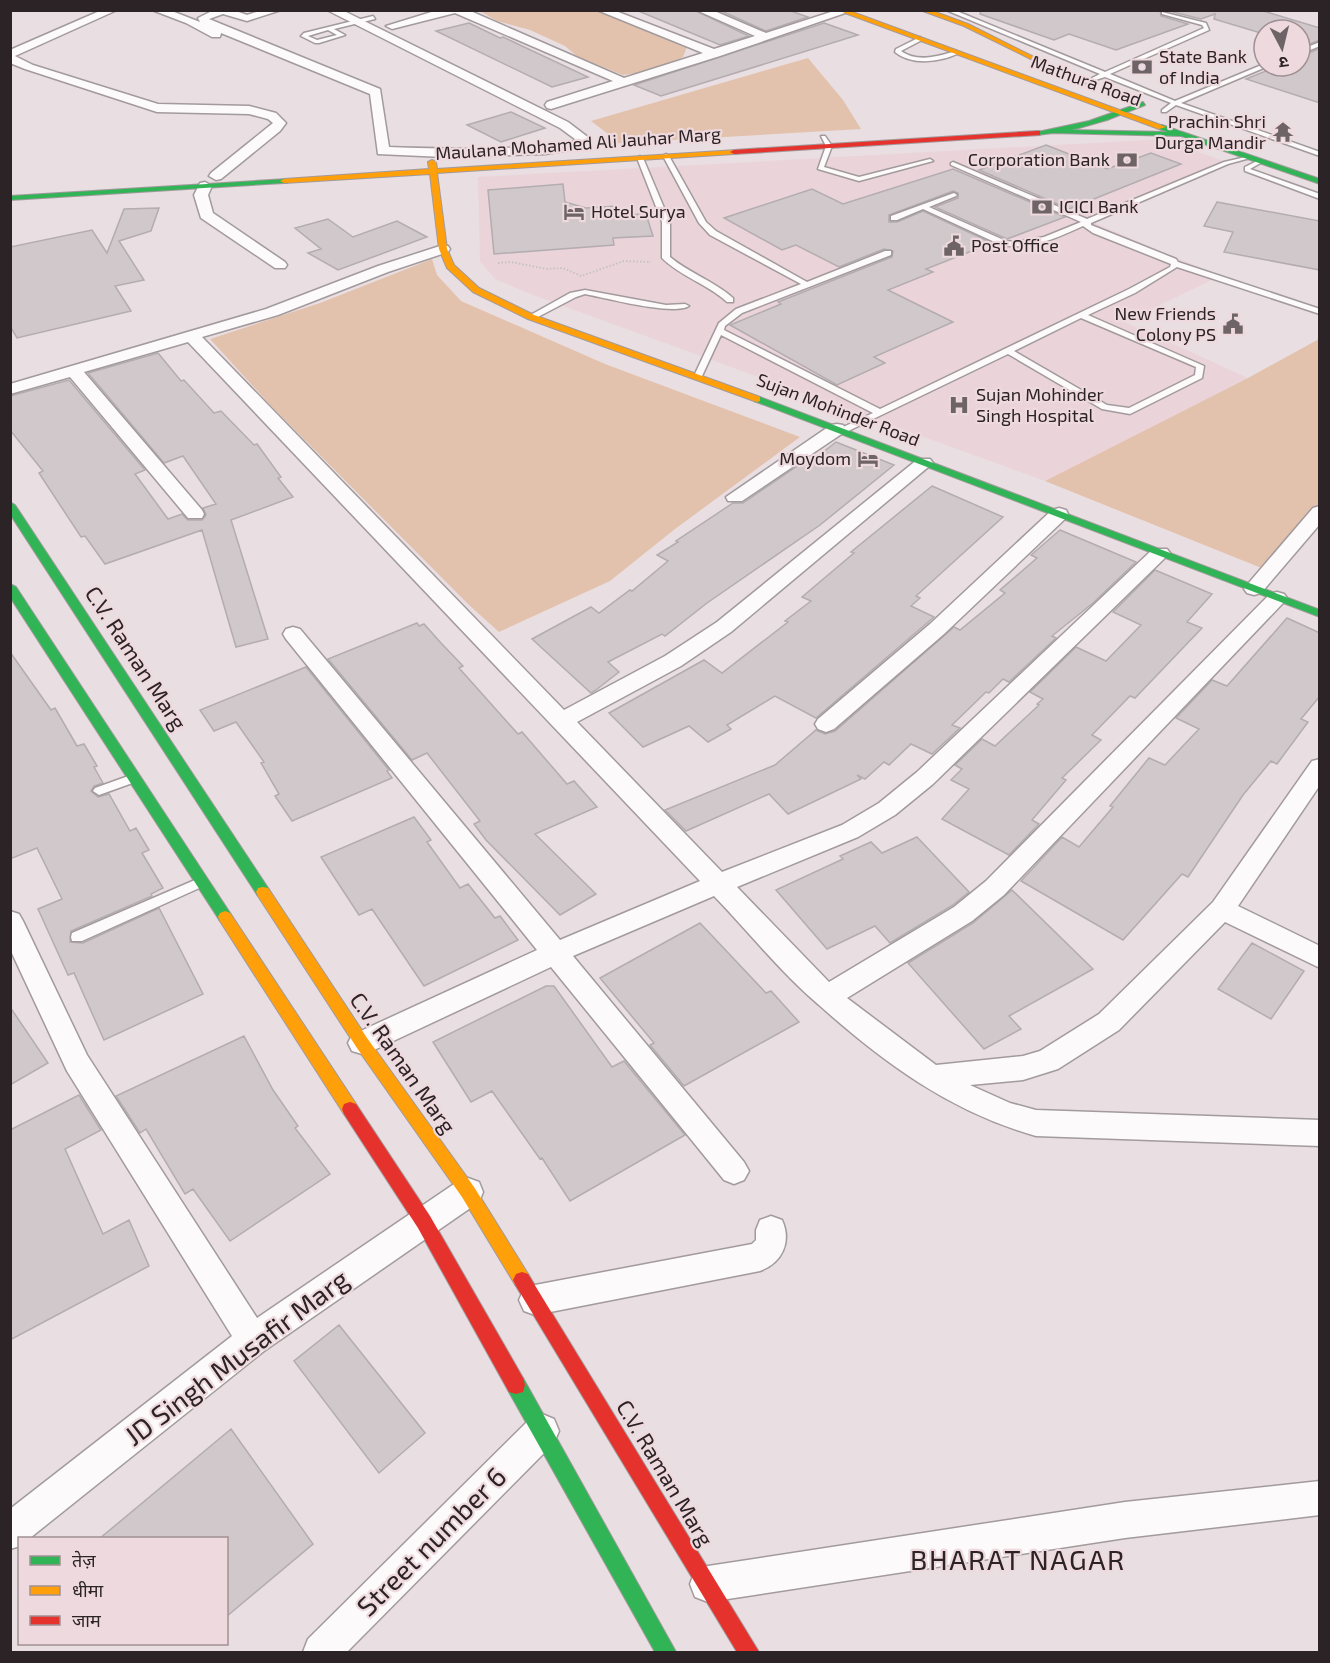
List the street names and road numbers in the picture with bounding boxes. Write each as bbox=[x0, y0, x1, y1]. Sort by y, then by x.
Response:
street label: Mathura Road bbox=[1028, 50, 1145, 110]
street label: Maulana Mohamed Ali Jauhar Marg bbox=[434, 122, 721, 164]
street label: Sujan Mohinder Road bbox=[754, 368, 923, 450]
street label: C.V. Raman Marg bbox=[81, 581, 193, 734]
street label: C.V. Raman Marg bbox=[346, 987, 462, 1138]
street label: JD Singh Musafir Marg bbox=[118, 1262, 355, 1452]
street label: C.V. Raman Marg bbox=[612, 1395, 720, 1550]
street label: Street number 6 bbox=[349, 1459, 512, 1622]

